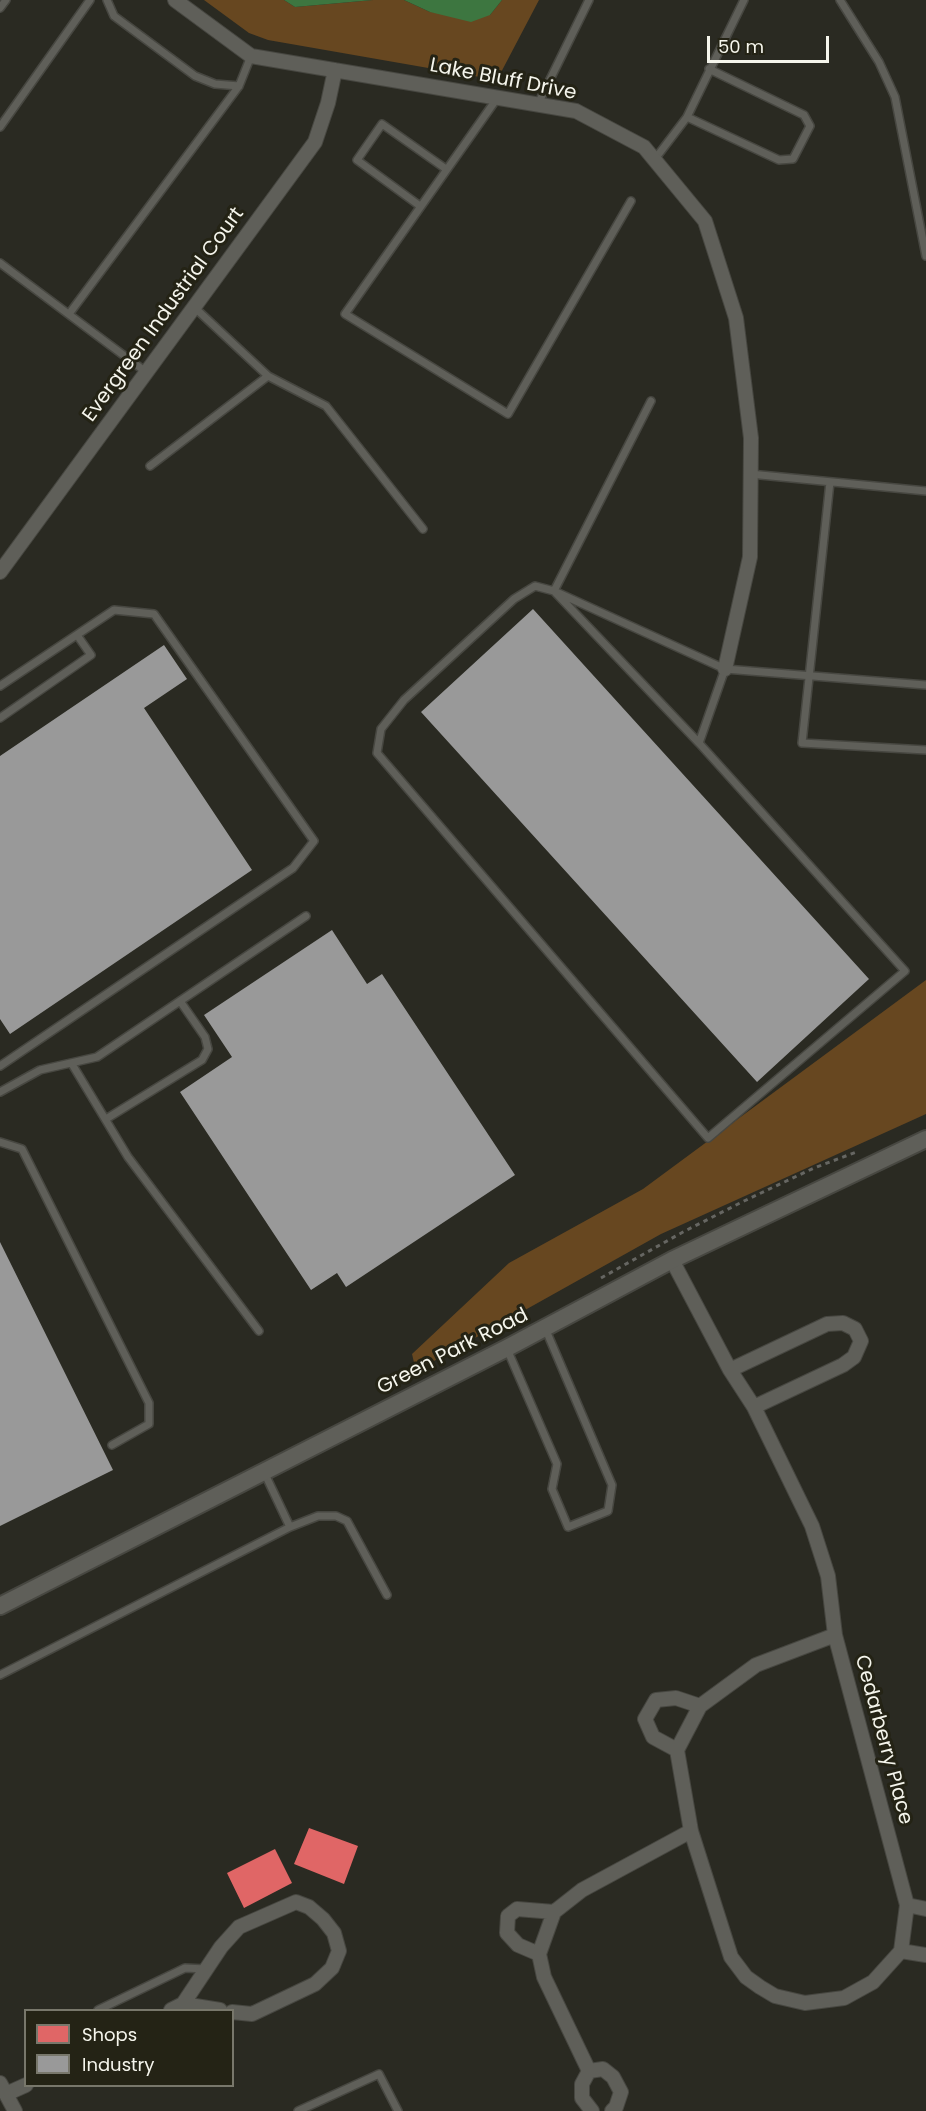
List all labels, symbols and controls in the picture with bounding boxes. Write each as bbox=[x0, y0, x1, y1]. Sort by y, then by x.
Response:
scale bar bbox=[710, 24, 832, 62]
text: 50 m bbox=[718, 34, 764, 59]
street label: Lake Bluff Drive bbox=[428, 54, 578, 106]
street label: Evergreen Industrial Court bbox=[78, 203, 250, 427]
street label: Green Park Road bbox=[374, 1304, 532, 1400]
street label: Cedarberry Place bbox=[849, 1653, 917, 1827]
legend bbox=[24, 2009, 234, 2087]
text: Shops bbox=[82, 2022, 137, 2047]
text: Industry bbox=[82, 2052, 154, 2077]

